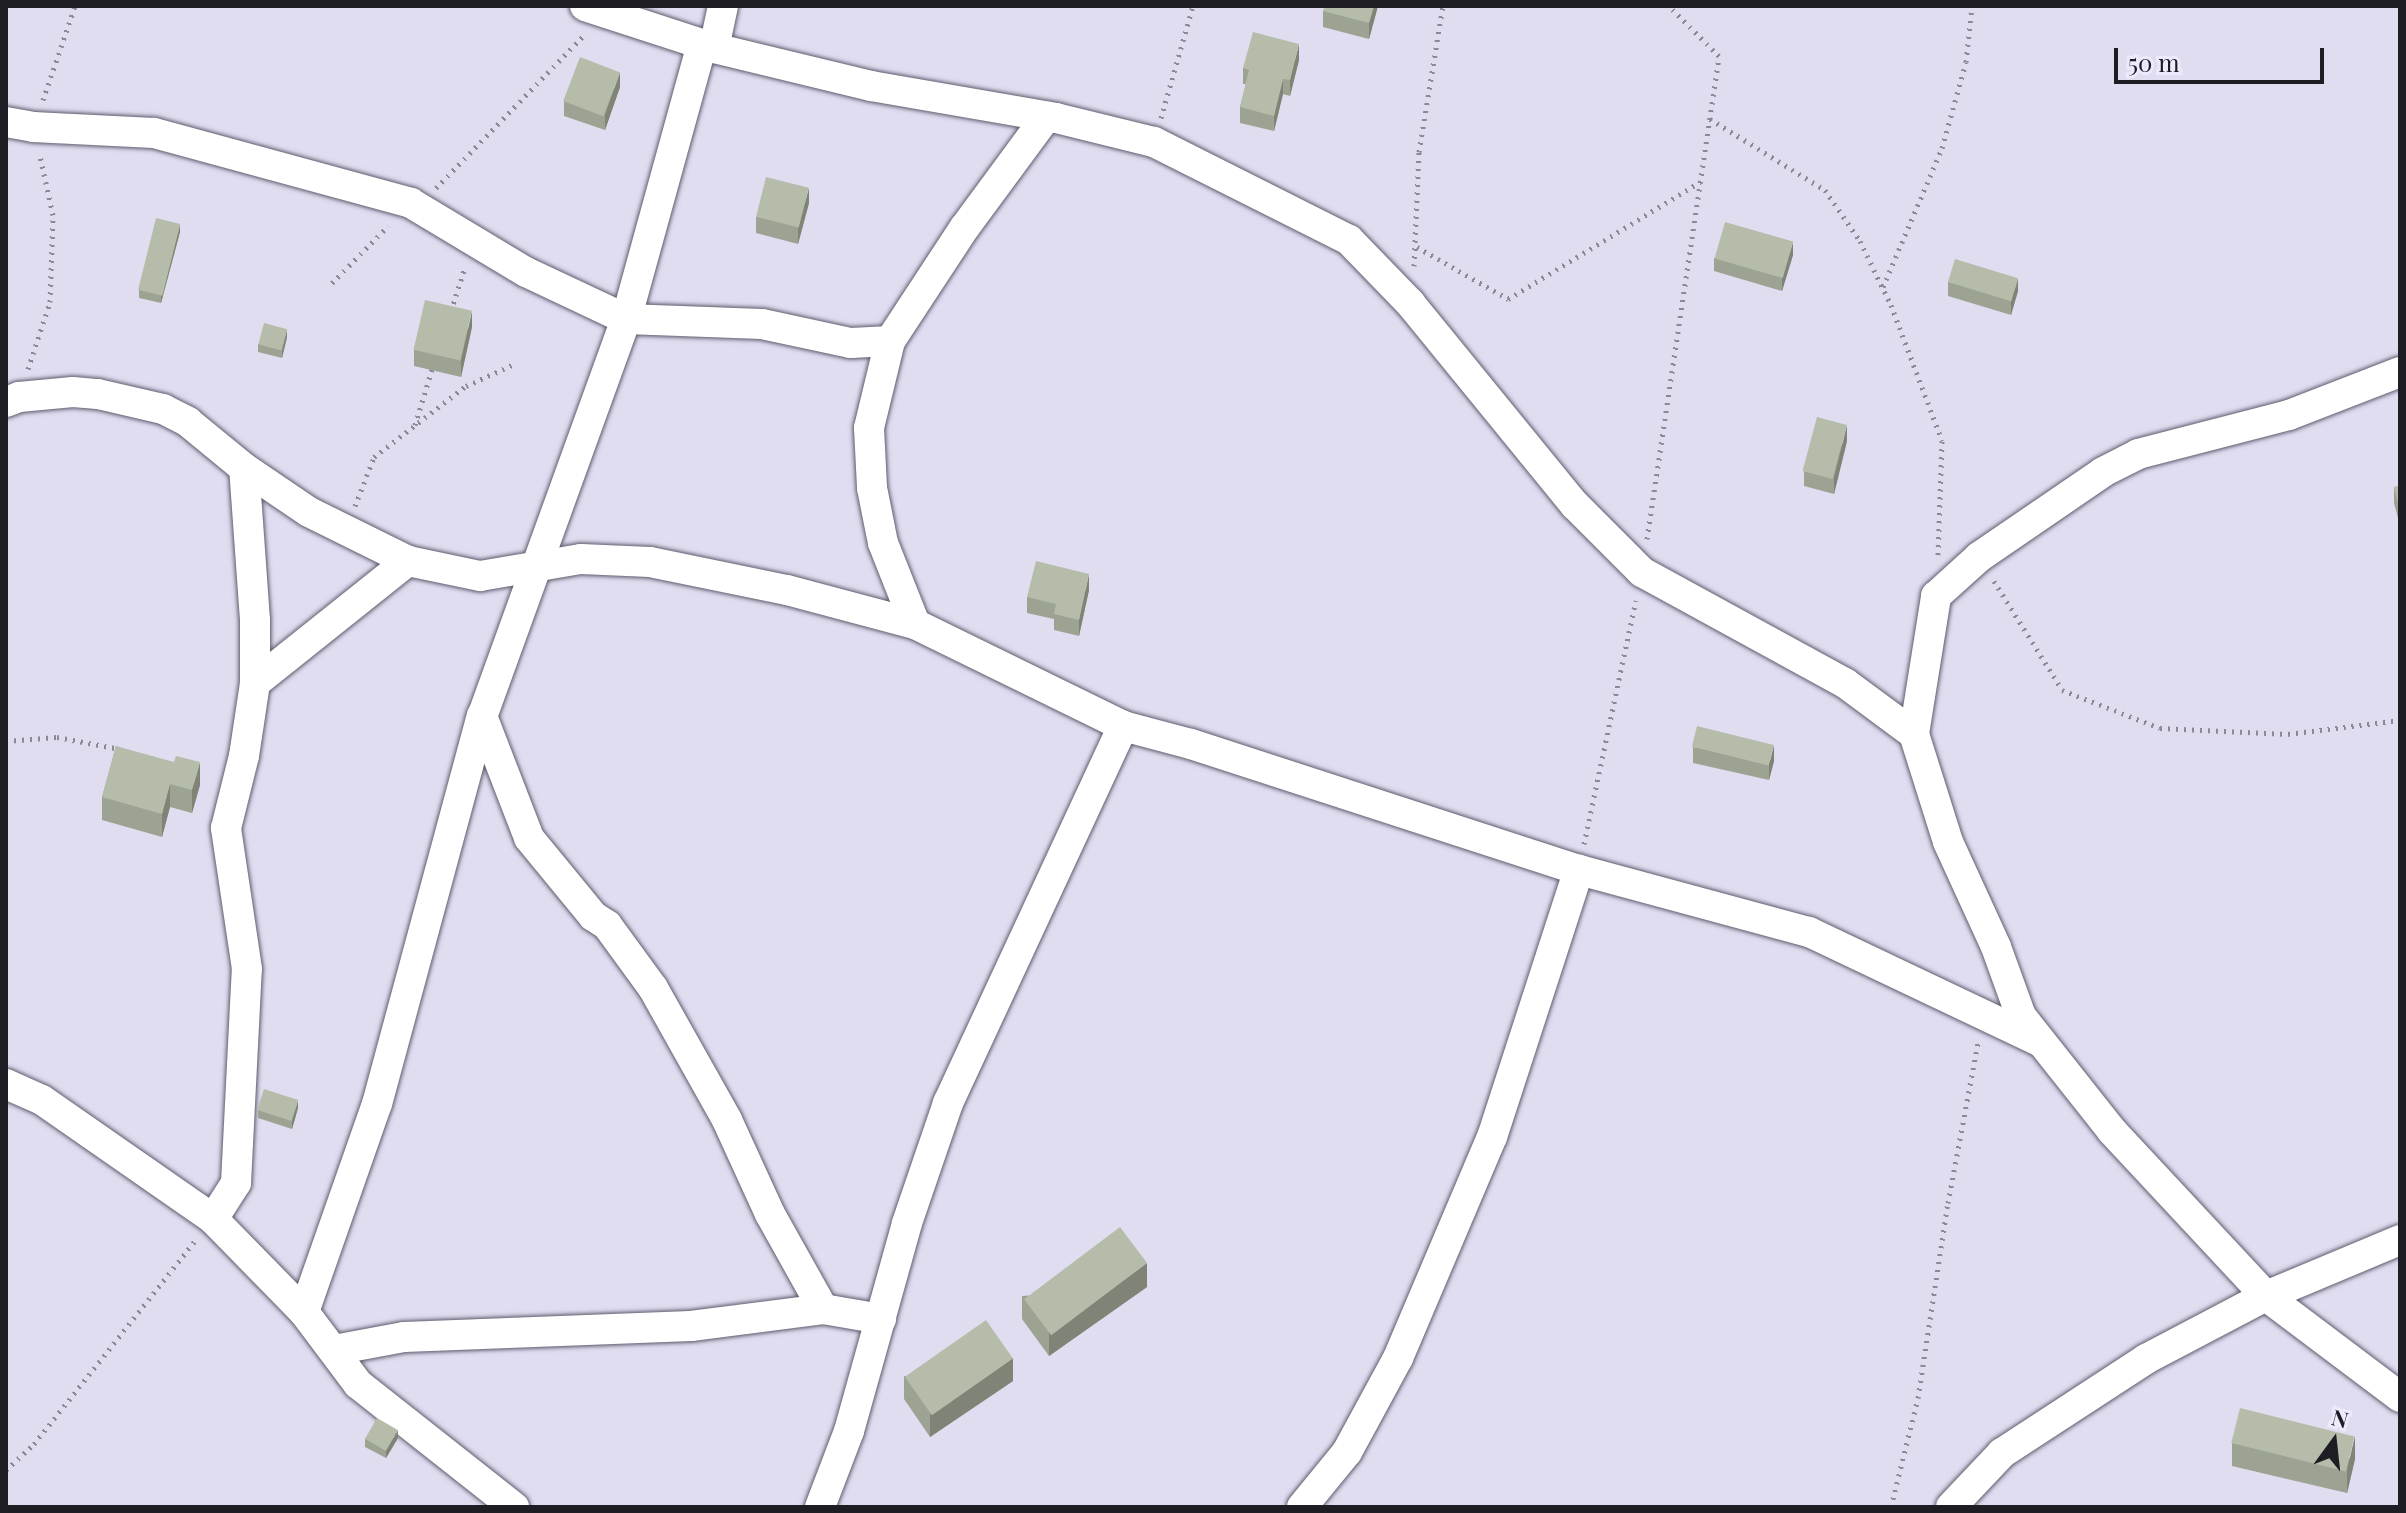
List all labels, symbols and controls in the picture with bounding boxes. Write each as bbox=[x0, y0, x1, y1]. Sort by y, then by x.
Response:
scale bar bbox=[2118, 32, 2328, 82]
text: 50 m bbox=[2128, 46, 2180, 78]
north arrow bbox=[2294, 1401, 2374, 1481]
text: N bbox=[2329, 1401, 2352, 1434]

